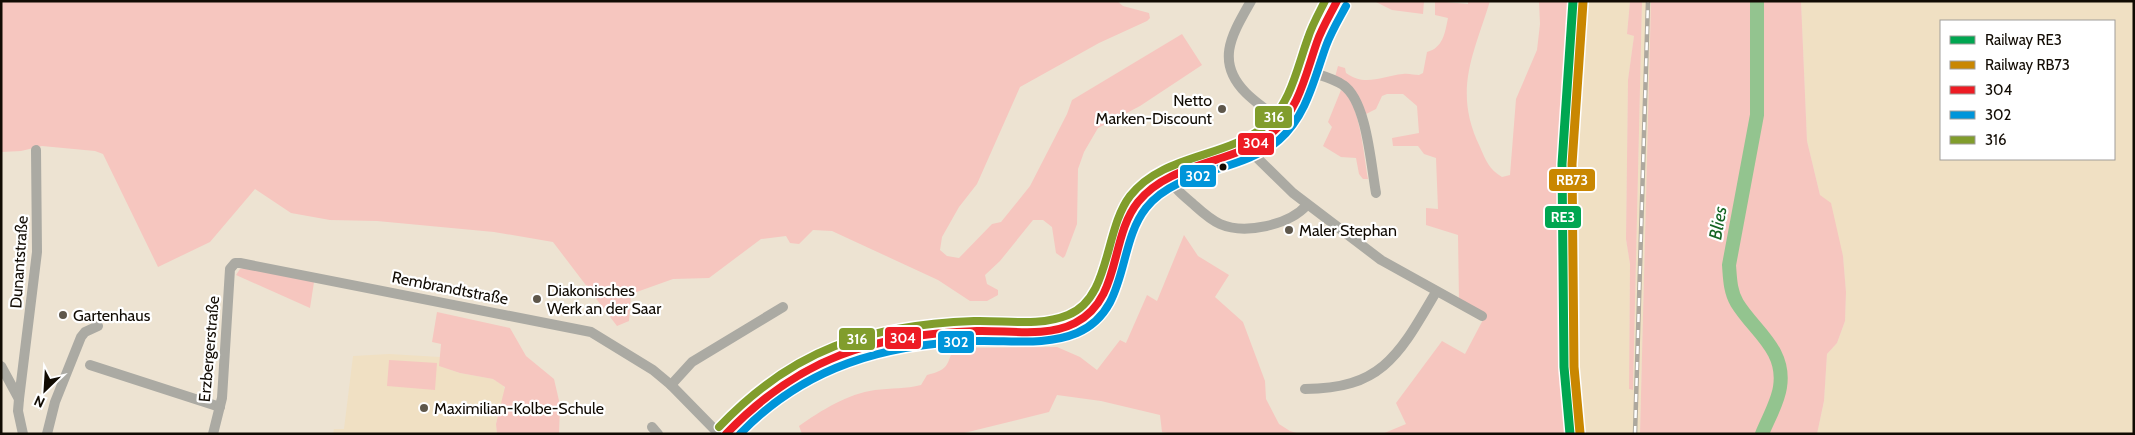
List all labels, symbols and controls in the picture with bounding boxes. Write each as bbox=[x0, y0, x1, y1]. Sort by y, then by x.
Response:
legend bbox=[1940, 20, 2115, 160]
text: Railway RE3 bbox=[1985, 31, 2062, 49]
text: Railway RB73 bbox=[1985, 56, 2070, 74]
text: 304 bbox=[1985, 81, 2013, 99]
place label: Netto Marken-Discount bbox=[1096, 91, 1213, 128]
marker: Netto Marken-Discount bbox=[1216, 103, 1228, 115]
line badge: 316 bbox=[1254, 105, 1293, 129]
text: 302 bbox=[1985, 106, 2012, 124]
text: 316 bbox=[1264, 108, 1284, 126]
text: 316 bbox=[1985, 131, 2007, 149]
line badge: 304 bbox=[1237, 132, 1275, 156]
text: 304 bbox=[1243, 134, 1269, 152]
unlabelled marker bbox=[1218, 162, 1228, 172]
line badge: 302 bbox=[1179, 164, 1217, 188]
text: 302 bbox=[1186, 167, 1210, 185]
line badge: RB73 bbox=[1548, 168, 1596, 192]
text: RB73 bbox=[1556, 171, 1588, 189]
line badge: RE3 bbox=[1544, 205, 1582, 229]
water label: Blies bbox=[1704, 205, 1732, 241]
text: RE3 bbox=[1551, 208, 1575, 226]
street label: Dunantstraße bbox=[6, 215, 32, 309]
place label: Maler Stephan bbox=[1299, 221, 1397, 240]
marker: Maler Stephan bbox=[1283, 224, 1295, 236]
street label: Rembrandtstraße bbox=[390, 267, 510, 309]
place label: Diakonisches Werk an der Saar bbox=[547, 281, 662, 318]
marker: Diakonisches Werk an der Saar bbox=[531, 293, 543, 305]
street label: Erzbergerstraße bbox=[195, 295, 223, 403]
place label: Gartenhaus bbox=[73, 306, 151, 325]
marker: Gartenhaus bbox=[57, 309, 69, 321]
line badge: 304 bbox=[884, 326, 922, 350]
line badge: 316 bbox=[838, 327, 876, 351]
text: 304 bbox=[890, 329, 916, 347]
text: 316 bbox=[847, 330, 867, 348]
line badge: 302 bbox=[937, 330, 975, 354]
text: 302 bbox=[944, 333, 968, 351]
north arrow bbox=[20, 365, 70, 415]
text: N bbox=[31, 392, 48, 412]
place label: Maximilian-Kolbe-Schule bbox=[434, 399, 604, 418]
marker: Maximilian-Kolbe-Schule bbox=[418, 402, 430, 414]

